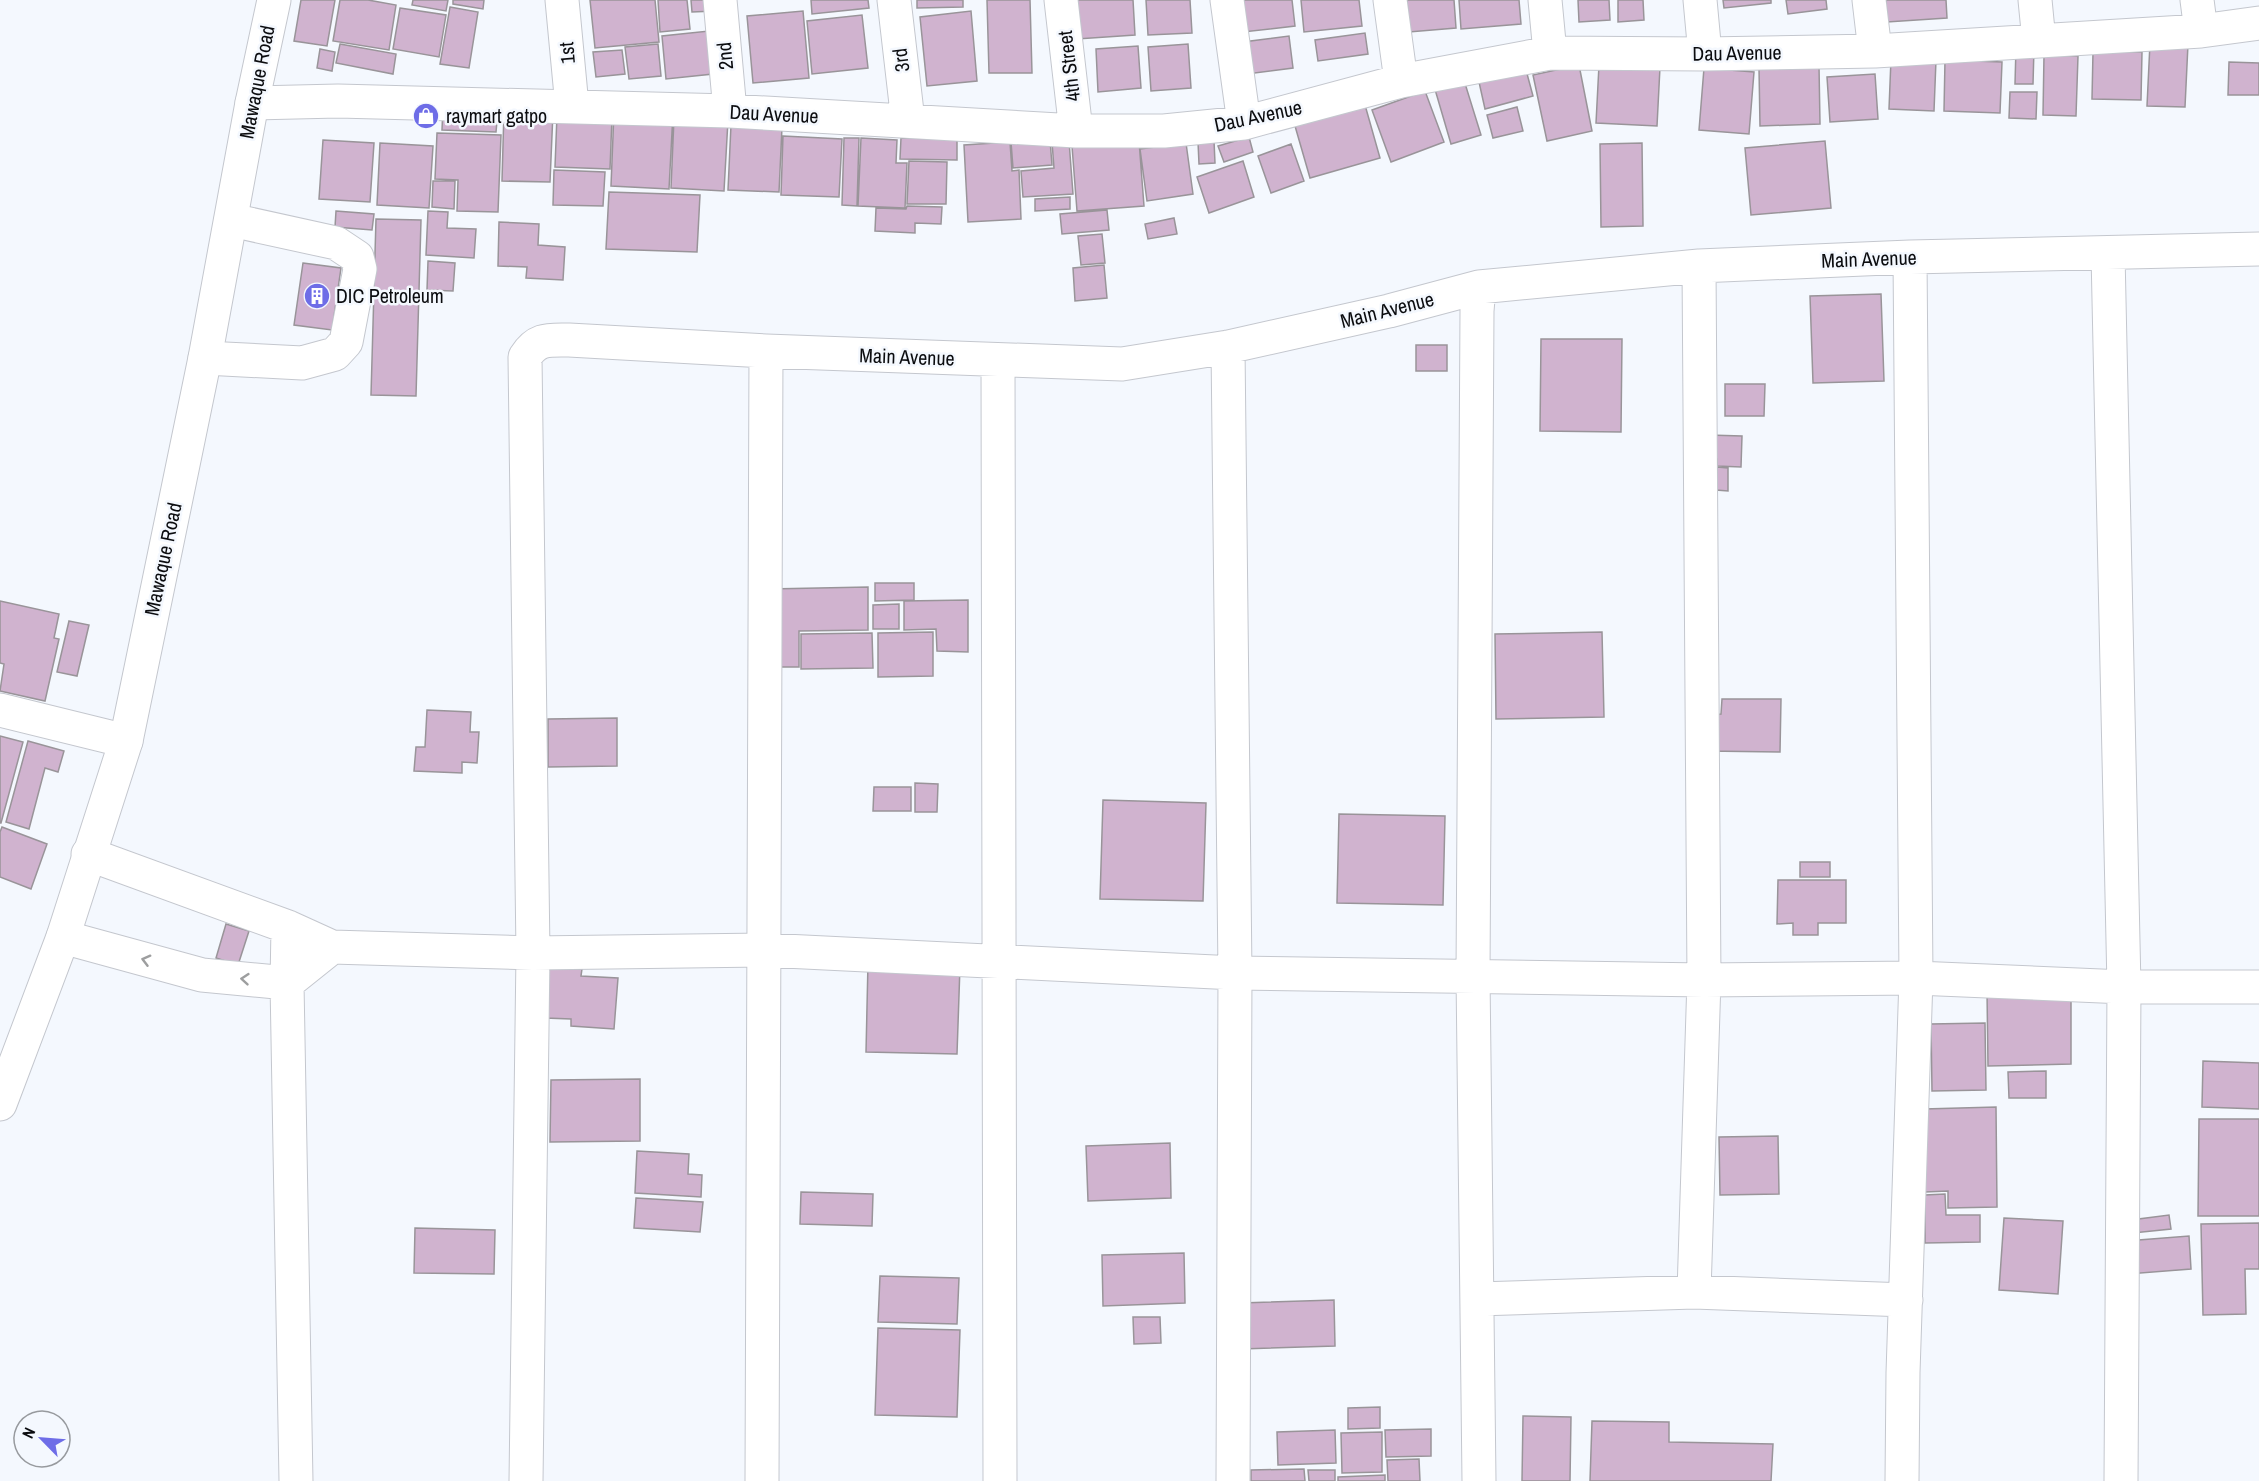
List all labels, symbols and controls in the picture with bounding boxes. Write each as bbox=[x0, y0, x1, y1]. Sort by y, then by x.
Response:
street label: Mawaque Road bbox=[232, 23, 281, 141]
street label: 4th Street bbox=[1051, 29, 1086, 103]
street label: Dau Avenue bbox=[1692, 38, 1782, 67]
street label: 1st bbox=[552, 41, 581, 65]
street label: 2nd bbox=[710, 41, 739, 71]
street label: 3rd bbox=[886, 47, 915, 73]
street label: Dau Avenue bbox=[1212, 93, 1304, 138]
street label: Dau Avenue bbox=[729, 98, 819, 129]
shop icon: raymart gatpo bbox=[411, 101, 441, 131]
place label: raymart gatpo bbox=[446, 102, 547, 129]
street label: Main Avenue bbox=[1821, 243, 1917, 274]
building icon: DIC Petroleum bbox=[302, 281, 332, 311]
place label: DIC Petroleum bbox=[336, 282, 444, 309]
street label: Main Avenue bbox=[1337, 285, 1436, 334]
street label: Main Avenue bbox=[859, 341, 955, 372]
street label: Mawaque Road bbox=[137, 500, 188, 618]
one-way arrow bbox=[141, 954, 151, 967]
one-way arrow bbox=[240, 973, 249, 986]
north arrow bbox=[12, 1409, 72, 1469]
text: N bbox=[16, 1424, 40, 1442]

